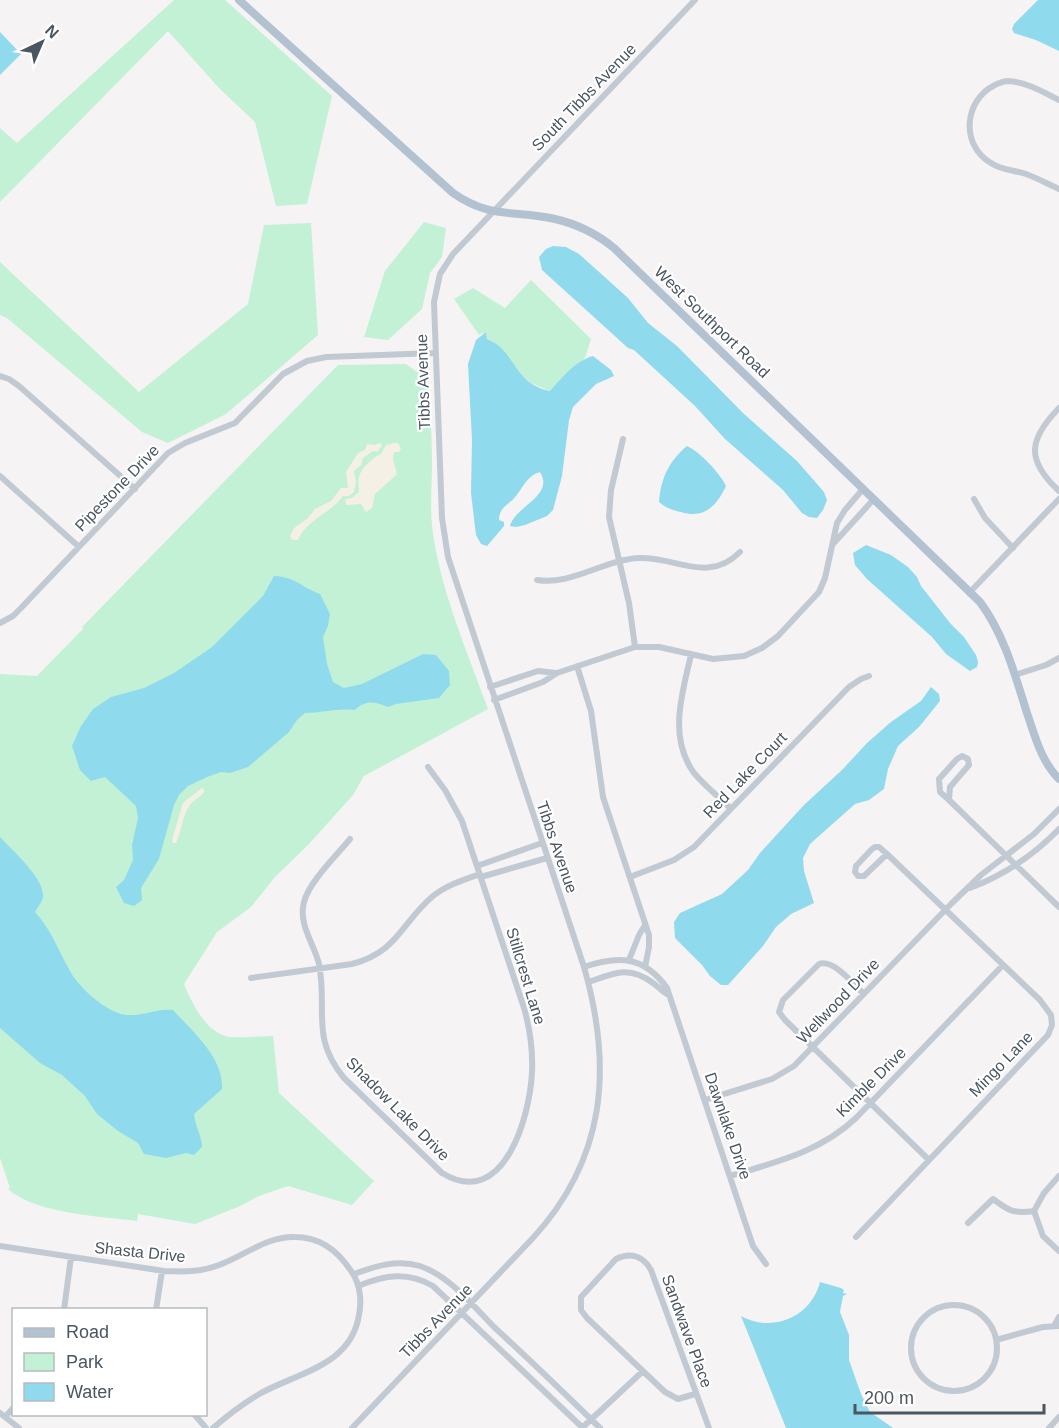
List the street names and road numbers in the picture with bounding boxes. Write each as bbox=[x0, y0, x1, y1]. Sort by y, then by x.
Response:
street label: South Tibbs Avenue bbox=[529, 40, 640, 154]
street label: West Southport Road bbox=[651, 263, 773, 381]
street label: Tibbs Avenue bbox=[413, 334, 433, 430]
street label: Pipestone Drive bbox=[72, 441, 162, 535]
street label: Red Lake Court bbox=[700, 728, 790, 821]
street label: Tibbs Avenue bbox=[533, 799, 581, 895]
street label: Stillcrest Lane bbox=[503, 925, 549, 1027]
street label: Wellwood Drive bbox=[793, 955, 883, 1047]
street label: Mingo Lane bbox=[966, 1028, 1036, 1100]
street label: Kimble Drive bbox=[833, 1044, 909, 1120]
street label: Shadow Lake Drive bbox=[343, 1054, 453, 1164]
street label: Dawnlake Drive bbox=[702, 1070, 754, 1182]
street label: Shasta Drive bbox=[94, 1239, 187, 1265]
street label: Sandwave Place bbox=[659, 1272, 715, 1390]
street label: Tibbs Avenue bbox=[397, 1280, 476, 1361]

